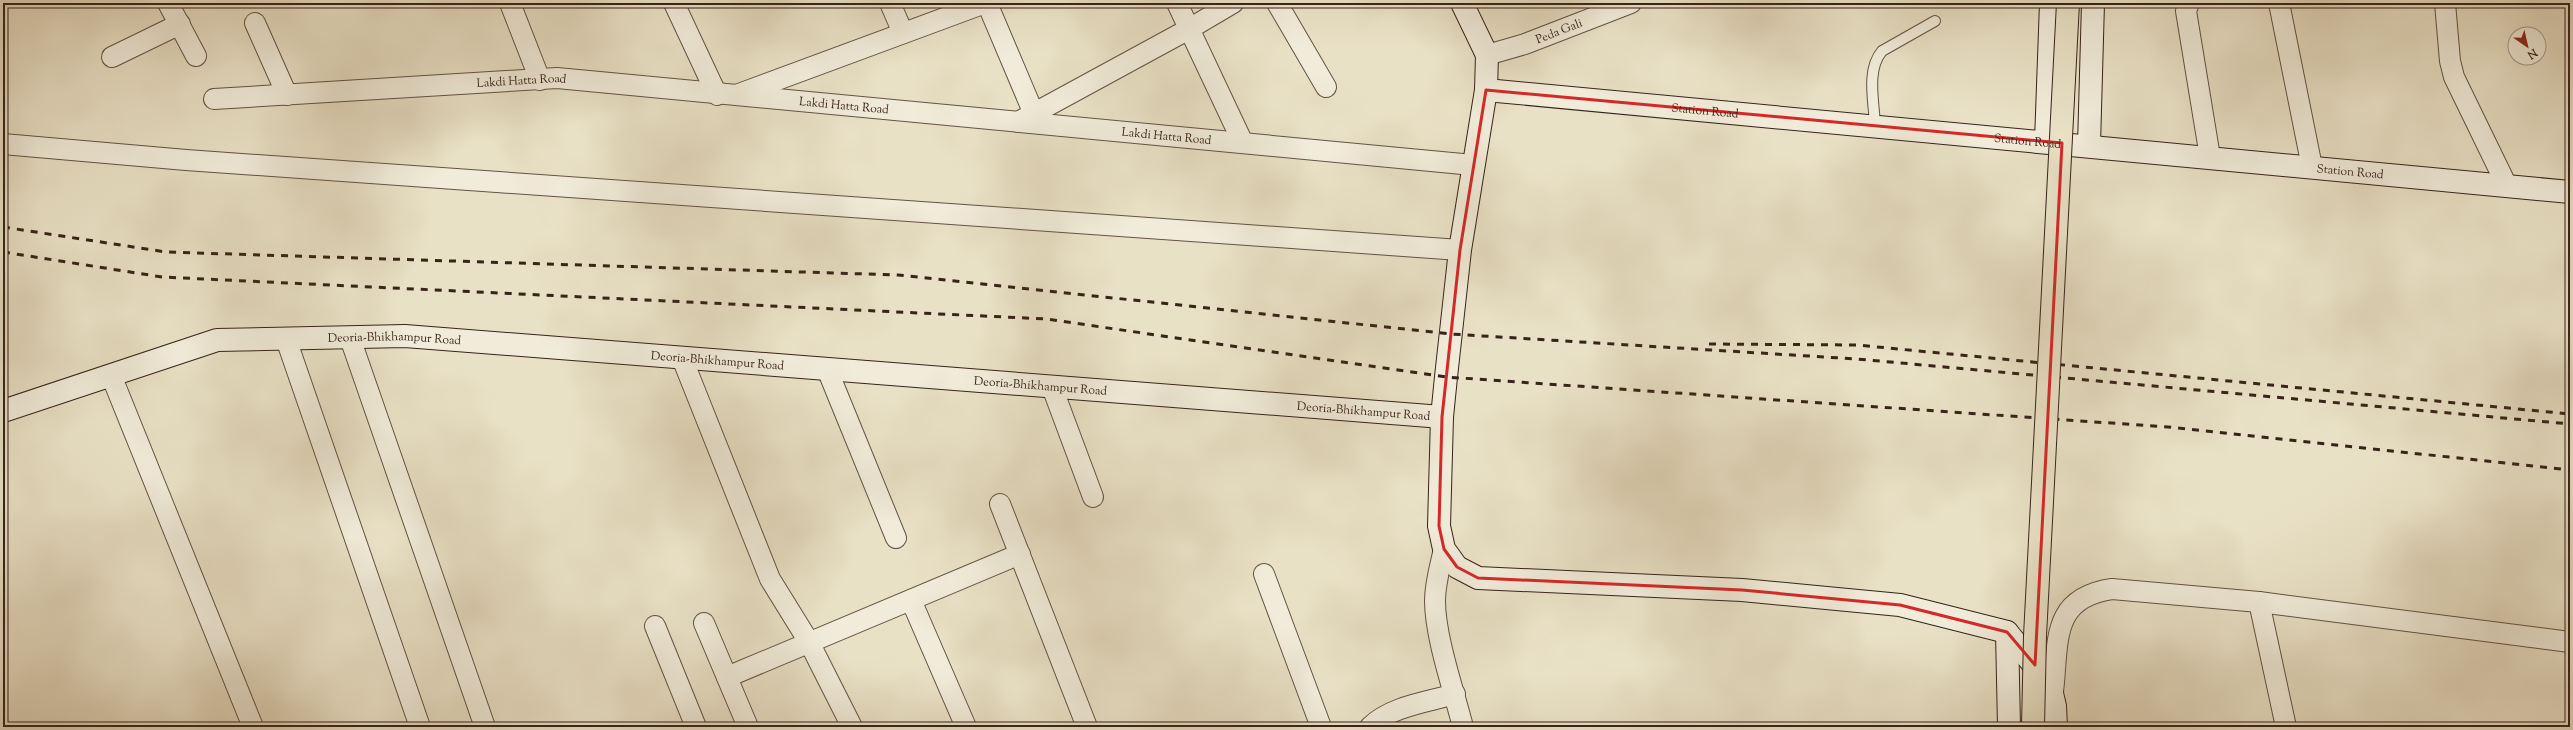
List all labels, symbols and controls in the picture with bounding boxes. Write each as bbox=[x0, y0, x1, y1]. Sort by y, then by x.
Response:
street label: Peda Gali bbox=[1533, 14, 1586, 49]
north arrow bbox=[2507, 26, 2547, 66]
text: N bbox=[2524, 44, 2541, 63]
street label: Lakdi Hatta Road bbox=[476, 70, 567, 93]
street label: Lakdi Hatta Road bbox=[798, 93, 890, 120]
street label: Station Road bbox=[1671, 99, 1740, 124]
street label: Lakdi Hatta Road bbox=[1121, 124, 1212, 150]
street label: Station Road bbox=[1993, 130, 2062, 154]
street label: Station Road bbox=[2316, 160, 2385, 184]
street label: Deoria-Bhikhampur Road bbox=[327, 328, 462, 350]
street label: Deoria-Bhikhampur Road bbox=[650, 347, 785, 376]
street label: Deoria-Bhikhampur Road bbox=[973, 372, 1108, 401]
street label: Deoria-Bhikhampur Road bbox=[1296, 398, 1431, 426]

